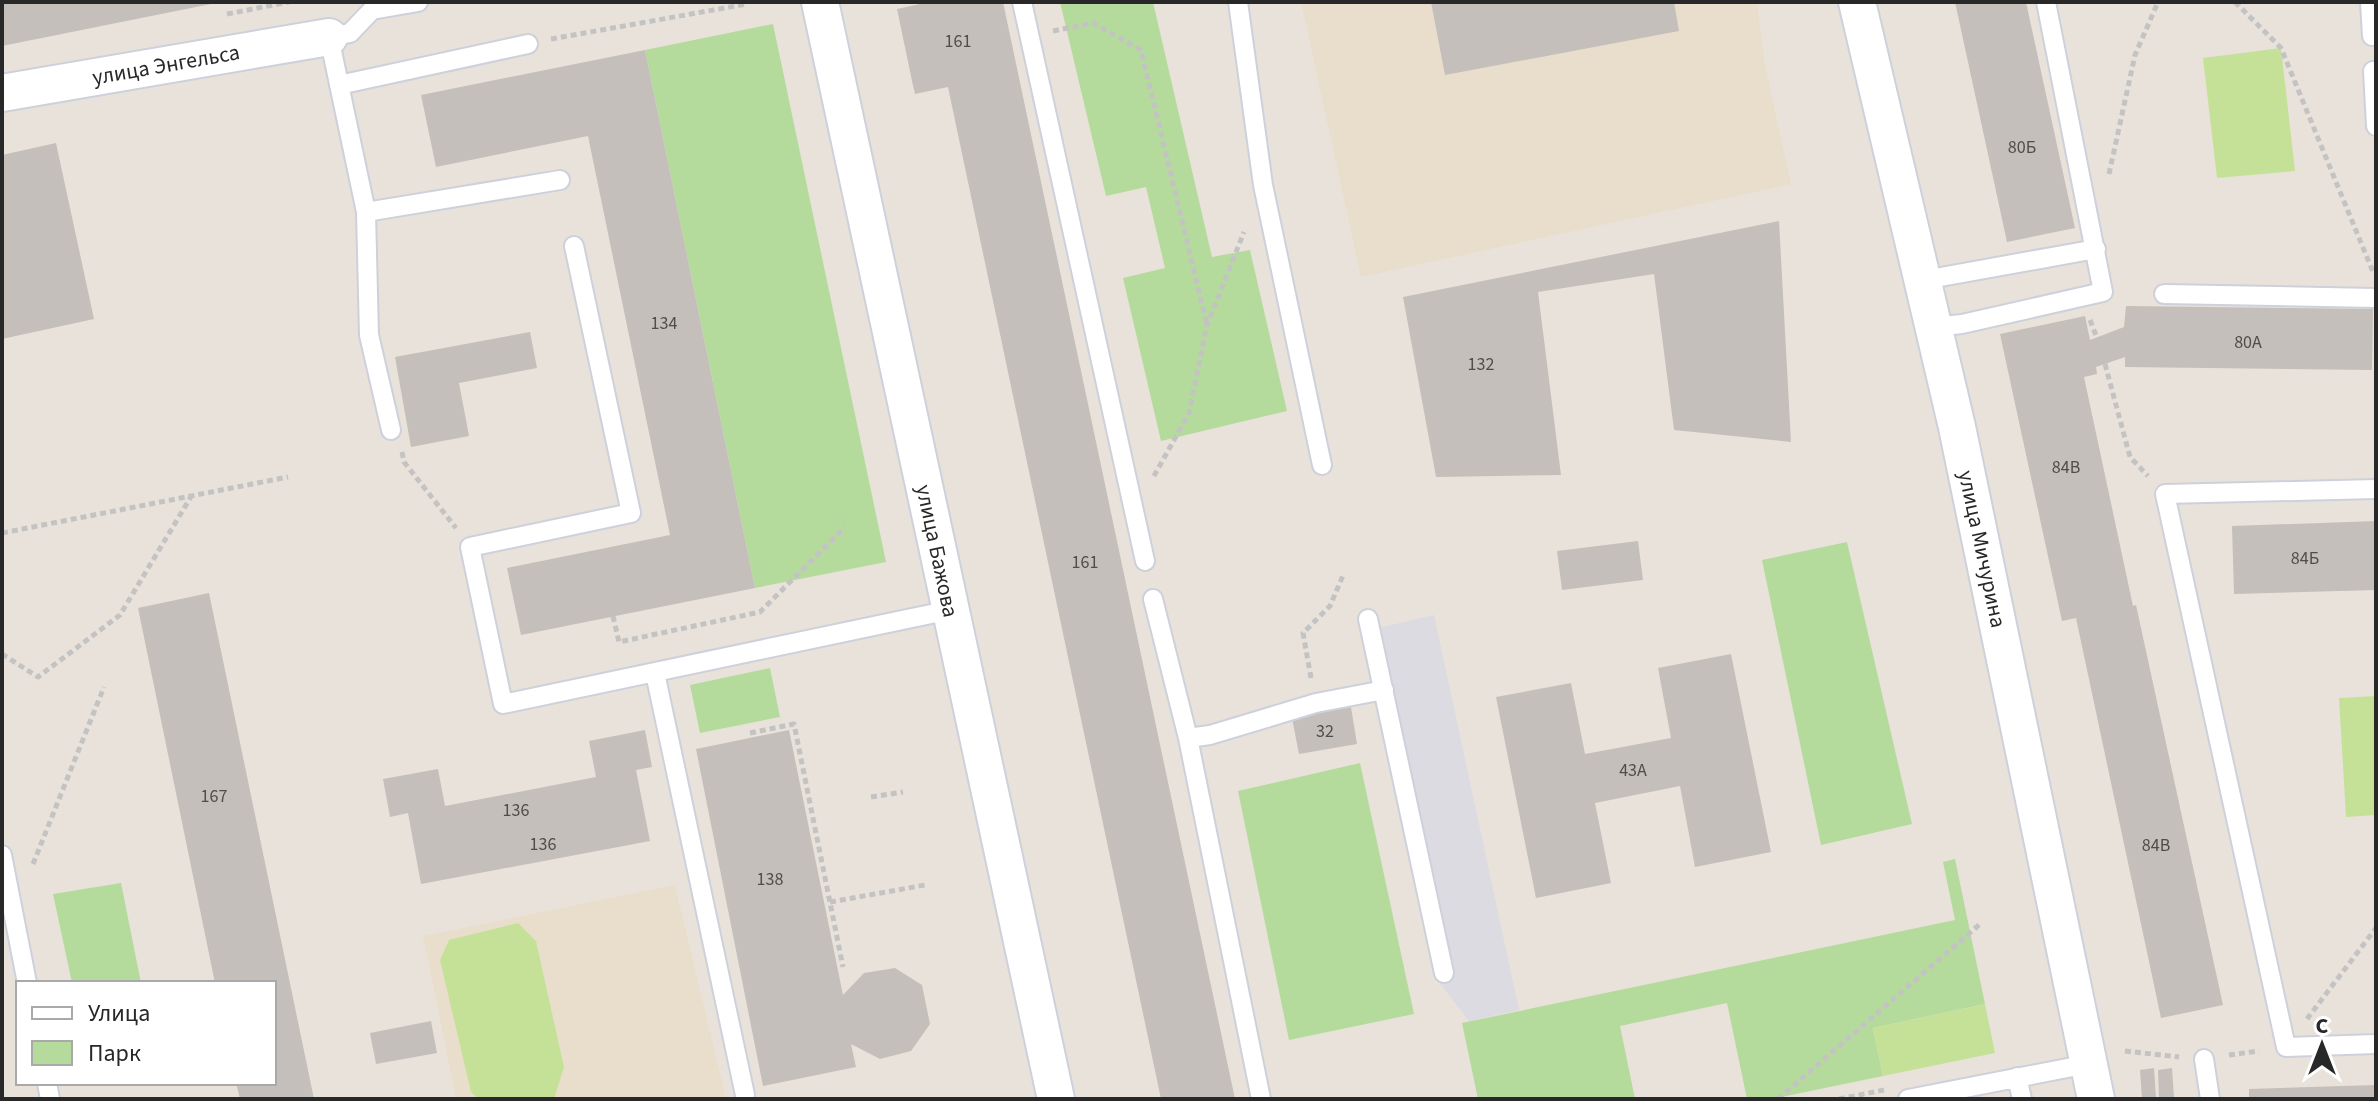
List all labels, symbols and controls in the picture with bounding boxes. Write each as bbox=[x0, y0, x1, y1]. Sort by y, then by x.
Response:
house number: 161 bbox=[945, 29, 971, 54]
street label: улица Энгельса bbox=[90, 36, 242, 94]
house number: 80Б bbox=[2008, 135, 2036, 160]
house number: 134 bbox=[651, 311, 677, 336]
house number: 80А bbox=[2234, 330, 2262, 355]
house number: 132 bbox=[1468, 352, 1494, 377]
house number: 84В bbox=[2052, 455, 2080, 480]
street label: улица Мичурина bbox=[1950, 467, 2014, 631]
street label: улица Бажова bbox=[907, 482, 967, 620]
house number: 84Б bbox=[2291, 546, 2319, 571]
house number: 161 bbox=[1072, 550, 1098, 575]
house number: 32 bbox=[1316, 719, 1334, 744]
house number: 43А bbox=[1619, 758, 1647, 783]
house number: 167 bbox=[201, 784, 227, 809]
house number: 136 bbox=[503, 798, 529, 823]
house number: 136 bbox=[530, 832, 556, 857]
house number: 84В bbox=[2142, 833, 2170, 858]
house number: 138 bbox=[757, 867, 783, 892]
legend bbox=[16, 981, 276, 1085]
text: Улица bbox=[88, 996, 150, 1031]
north arrow bbox=[2282, 1005, 2362, 1085]
text: С bbox=[2316, 1010, 2329, 1042]
text: Парк bbox=[88, 1036, 141, 1071]

